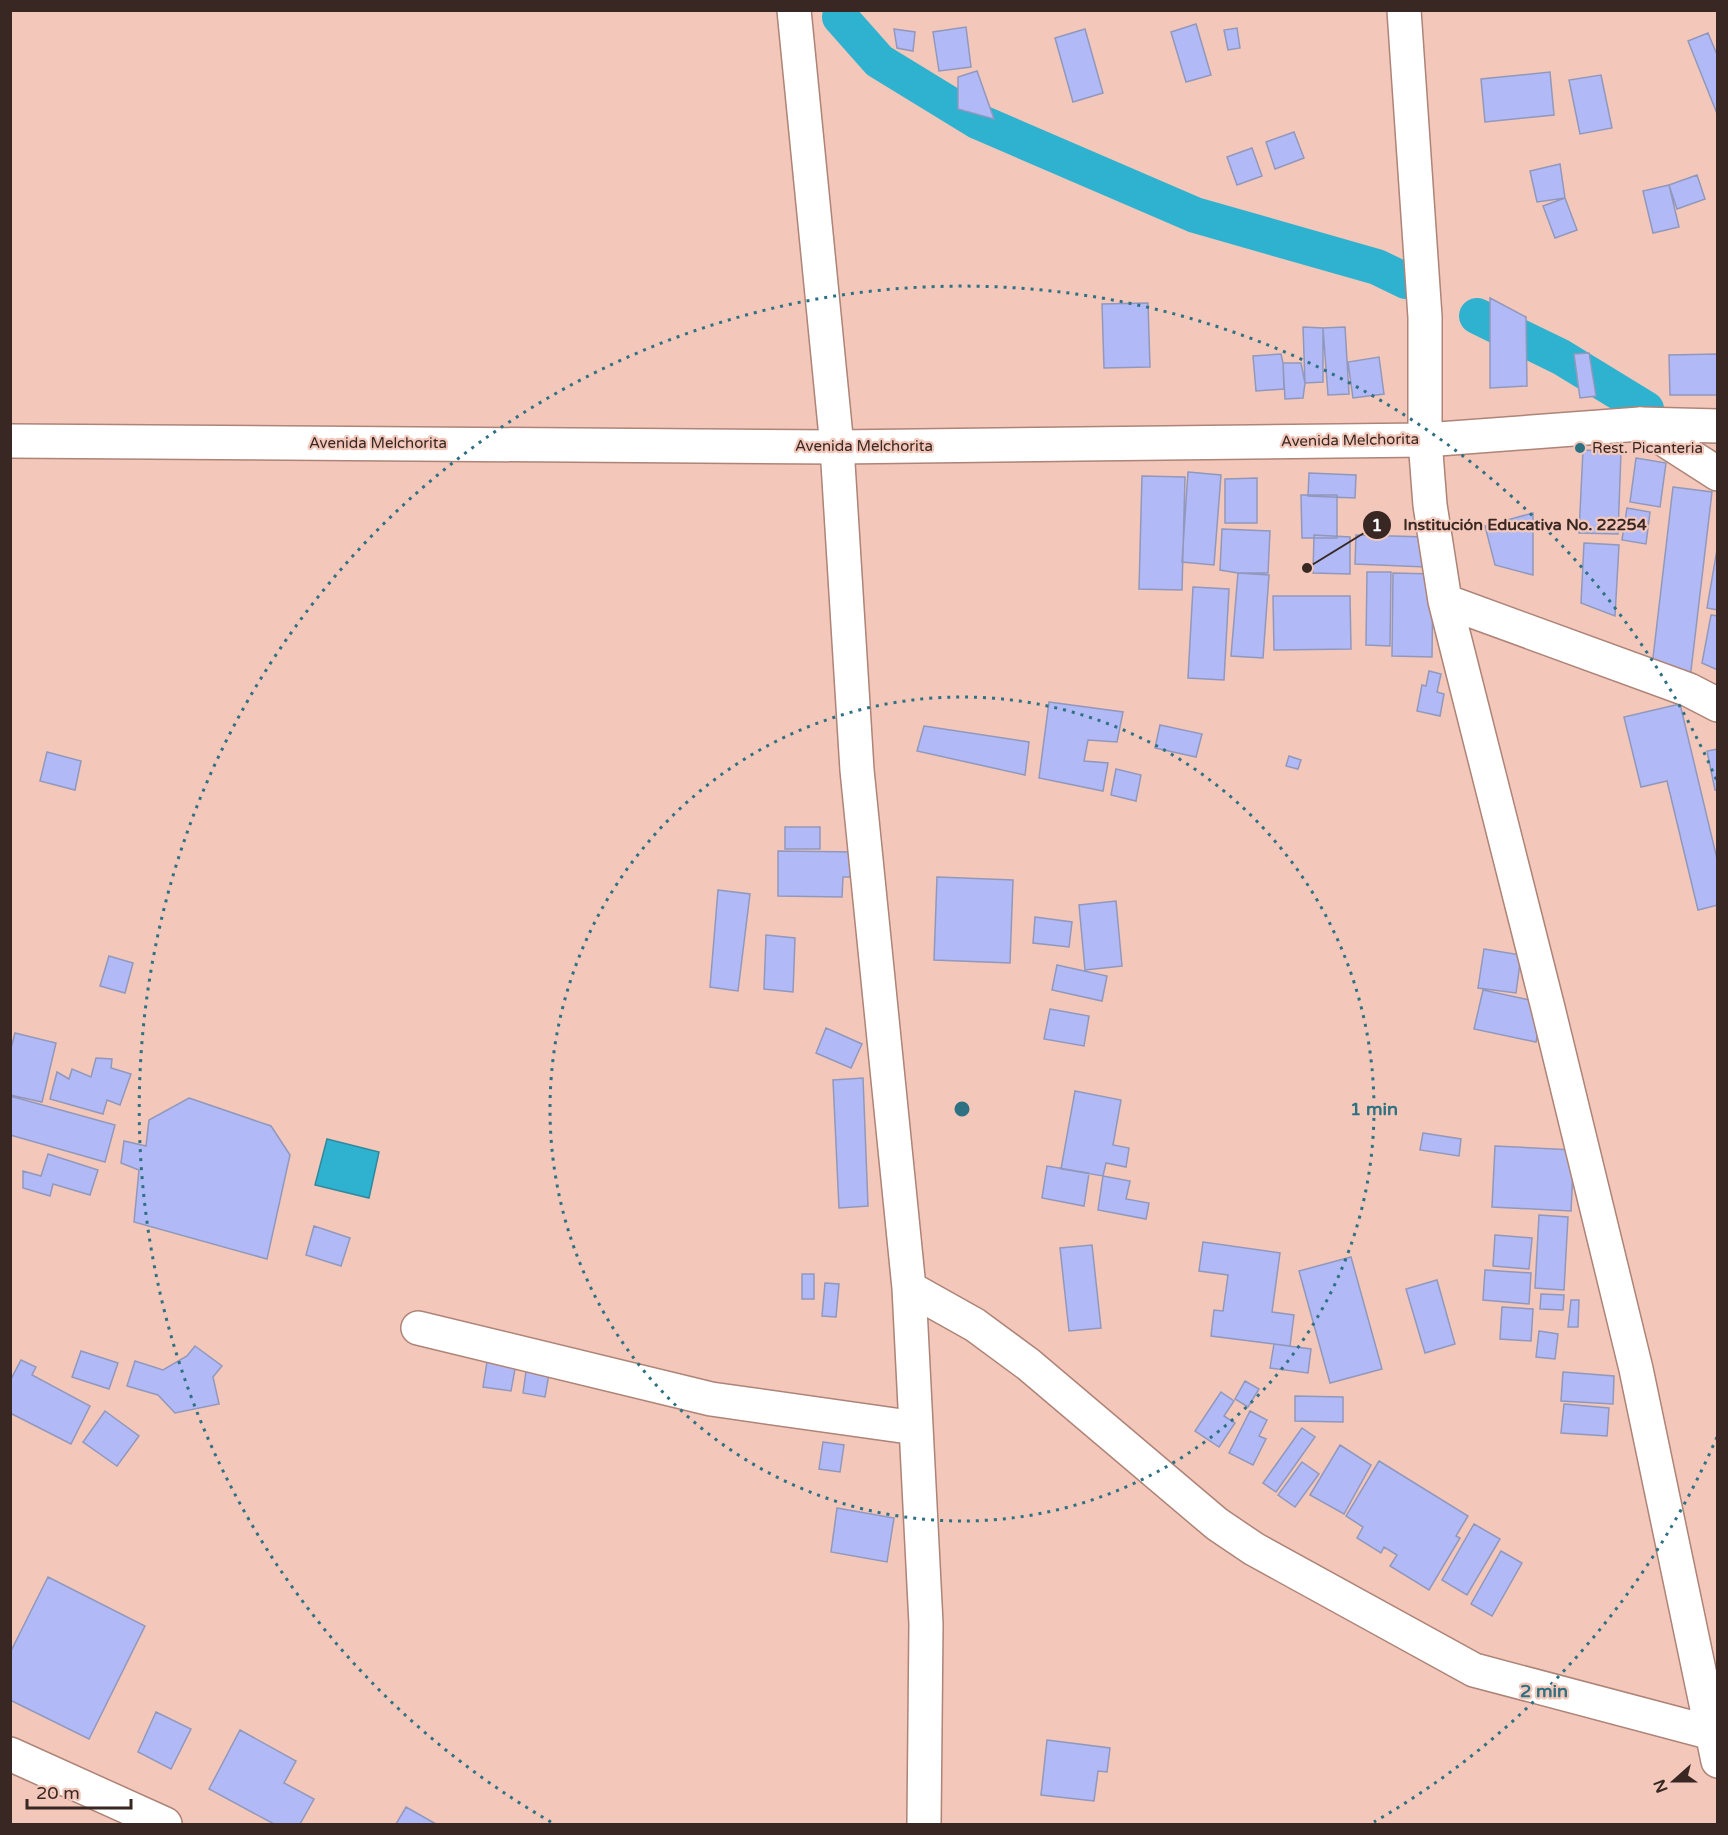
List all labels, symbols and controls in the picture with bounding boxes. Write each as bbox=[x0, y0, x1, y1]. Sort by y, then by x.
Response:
street label: Avenida Melchorita bbox=[1281, 430, 1419, 450]
street label: Avenida Melchorita bbox=[309, 434, 447, 452]
street label: Avenida Melchorita bbox=[795, 437, 933, 455]
place label: Rest. Picanteria bbox=[1592, 439, 1703, 457]
marker: Rest. Picanteria bbox=[1573, 441, 1587, 455]
callout: Institución Educativa No. 22254 bbox=[1362, 508, 1659, 542]
text: 1 bbox=[1371, 514, 1383, 536]
text: Institución Educativa No. 22254 bbox=[1403, 515, 1647, 535]
text: 1 min bbox=[1350, 1098, 1398, 1120]
centre of rings bbox=[952, 1099, 972, 1119]
text: 2 min bbox=[1520, 1680, 1568, 1702]
north arrow bbox=[1644, 1751, 1704, 1811]
scale bar bbox=[27, 1772, 130, 1810]
text: N bbox=[1649, 1776, 1673, 1796]
text: 20 m bbox=[36, 1782, 80, 1804]

